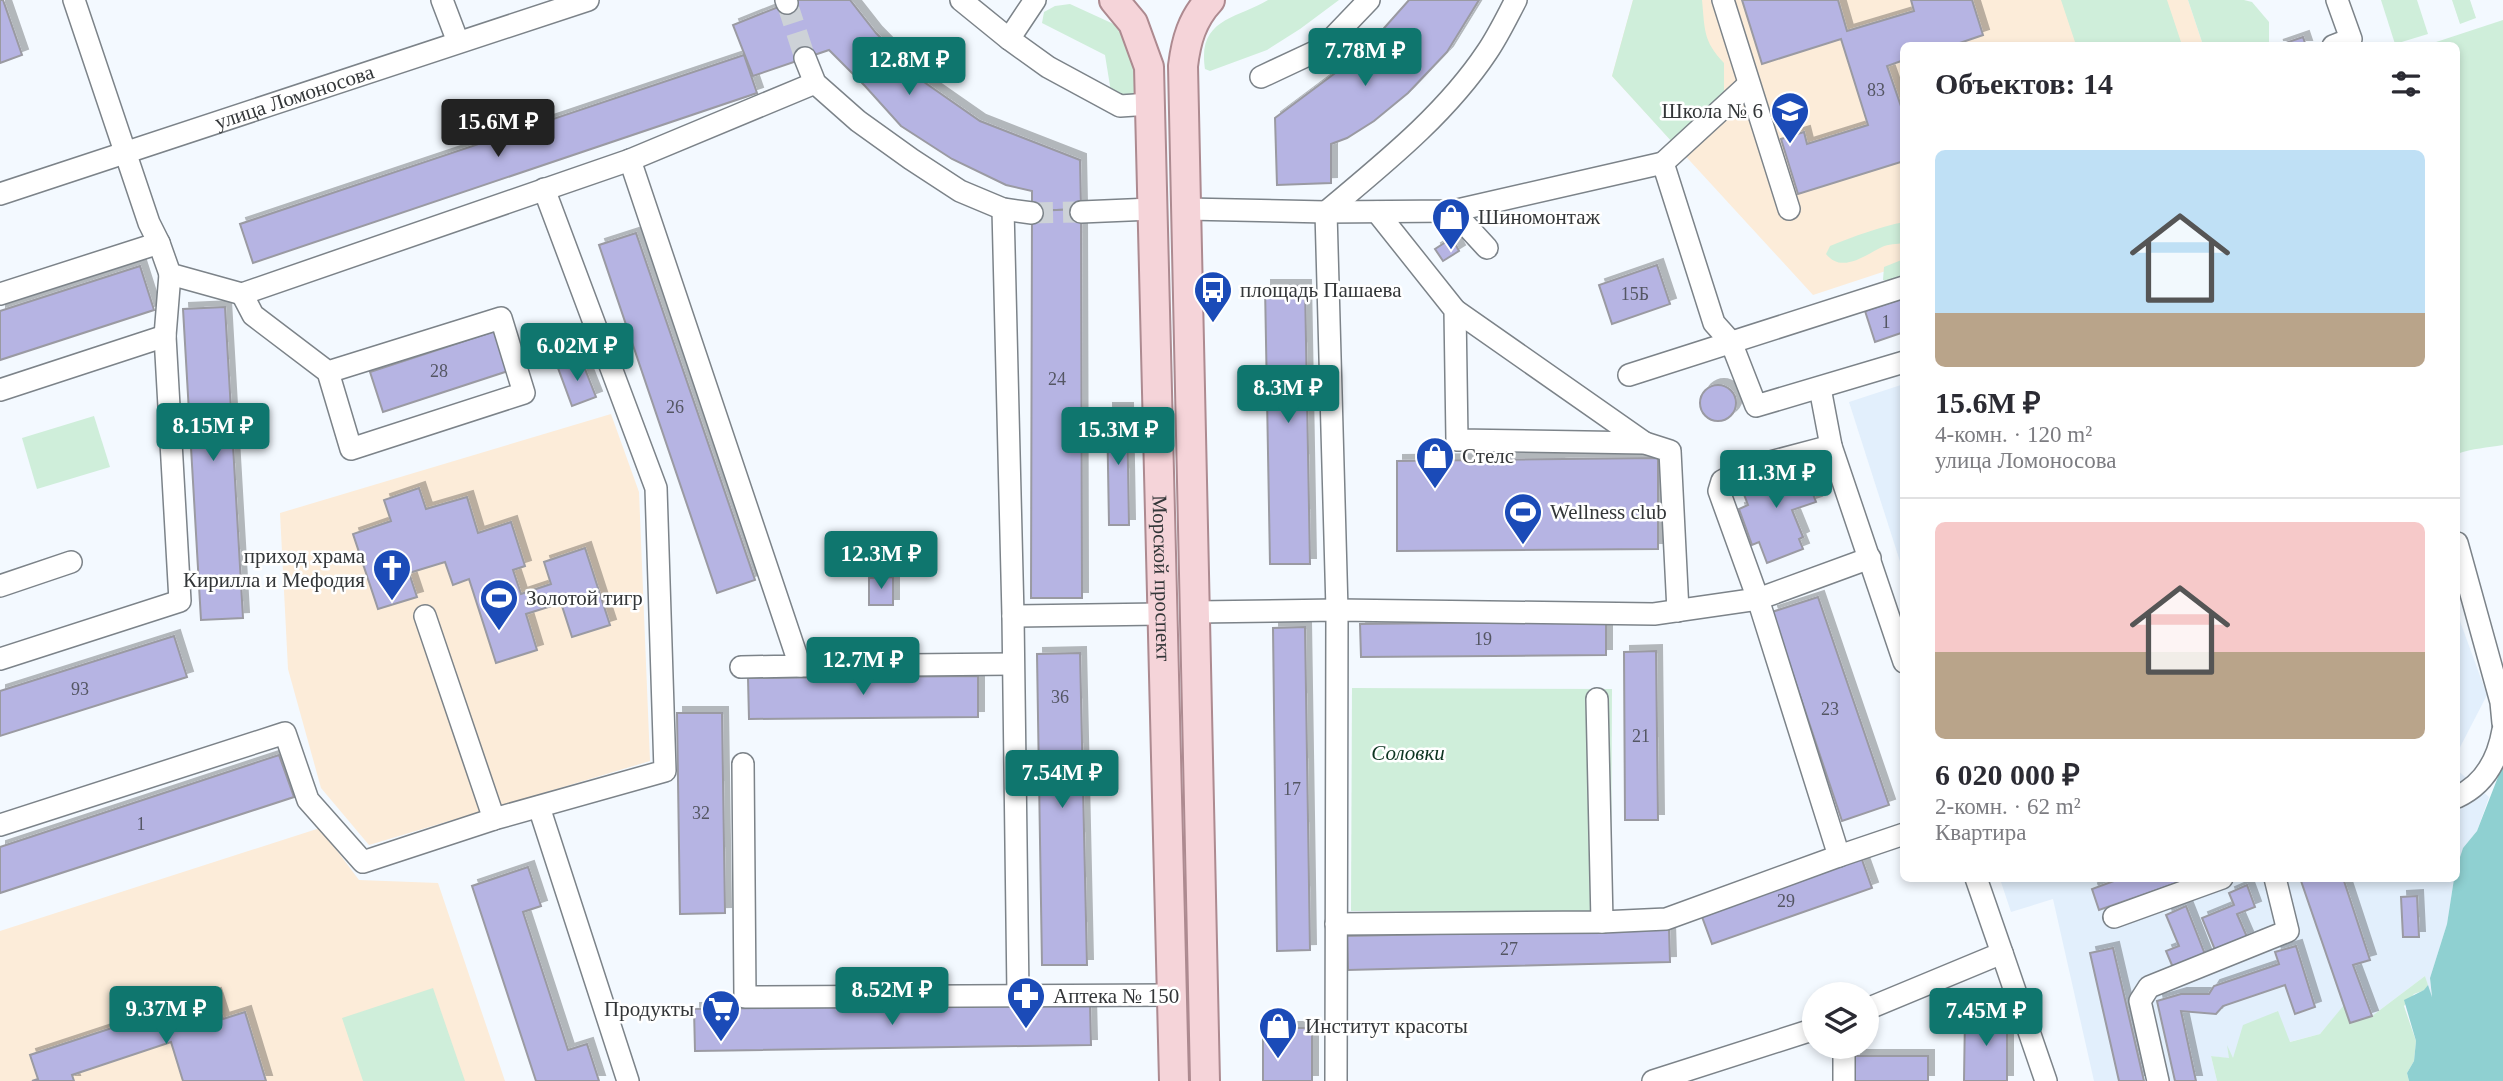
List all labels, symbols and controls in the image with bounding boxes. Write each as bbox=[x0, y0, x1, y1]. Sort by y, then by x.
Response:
pin: 7.78M ₽ bbox=[1300, 28, 1430, 88]
pin: 12.8M ₽ bbox=[844, 38, 974, 97]
text: 7.78M ₽ bbox=[1324, 38, 1406, 63]
text: 12.8M ₽ bbox=[868, 47, 950, 72]
street label: улица Ломоносова bbox=[212, 59, 378, 134]
icon: filters bbox=[2387, 65, 2425, 103]
text: Объектов: 14 bbox=[1935, 67, 2113, 100]
house number: 83 bbox=[1867, 80, 1885, 100]
school or university icon: Школа № 6 bbox=[1769, 90, 1811, 145]
place label: Школа № 6 bbox=[1662, 99, 1763, 123]
pin: 15.6M ₽ bbox=[433, 100, 563, 159]
text: 15.6M ₽ bbox=[457, 109, 539, 134]
icon: home bbox=[2117, 195, 2243, 321]
shop icon: Шиномонтаж bbox=[1430, 196, 1472, 251]
place label: Шиномонтаж bbox=[1478, 205, 1601, 229]
bus stop icon: площадь Пашаева bbox=[1192, 269, 1234, 324]
place label: площадь Пашаева bbox=[1240, 278, 1402, 302]
house number: 15Б bbox=[1621, 284, 1649, 304]
house number: 1 bbox=[1882, 312, 1891, 332]
pin: 6.02M ₽ bbox=[512, 324, 642, 383]
text: 6.02M ₽ bbox=[536, 333, 618, 358]
house number: 28 bbox=[430, 361, 448, 381]
pin: 8.3M ₽ bbox=[1231, 366, 1345, 425]
house number: 24 bbox=[1048, 369, 1066, 389]
text: 8.3M ₽ bbox=[1253, 375, 1323, 400]
text: 15.6M ₽ bbox=[1935, 386, 2041, 419]
house number: 26 bbox=[666, 397, 684, 417]
pin: 8.15M ₽ bbox=[148, 404, 278, 463]
pin: 15.3M ₽ bbox=[1053, 407, 1183, 467]
text: 8.15M ₽ bbox=[172, 413, 254, 438]
text: 15.3M ₽ bbox=[1077, 417, 1159, 442]
text: 4-комн. · 120 m² bbox=[1935, 422, 2092, 447]
shop icon: Стелс bbox=[1414, 435, 1456, 490]
place label: Стелс bbox=[1462, 444, 1514, 468]
text: улица Ломоносова bbox=[1935, 448, 2117, 473]
pin: 11.3M ₽ bbox=[1711, 450, 1841, 510]
text: 11.3M ₽ bbox=[1736, 460, 1816, 485]
sports icon: Wellness club bbox=[1502, 491, 1544, 546]
street label: Морской проспект bbox=[1148, 495, 1176, 662]
place label: Wellness club bbox=[1550, 500, 1667, 524]
pin: 12.3M ₽ bbox=[816, 532, 946, 591]
text: 12.3M ₽ bbox=[840, 541, 922, 566]
place label: приход храма Кирилла и Мефодия bbox=[183, 544, 366, 592]
church icon: приход храма Кирилла и Мефодия bbox=[371, 547, 413, 602]
icon: home bbox=[2117, 567, 2243, 693]
sports icon: Золотой тигр bbox=[478, 577, 520, 632]
place label: Золотой тигр bbox=[526, 586, 643, 610]
house number: 19 bbox=[1474, 629, 1492, 649]
pin: 12.7M ₽ bbox=[798, 638, 928, 697]
text: 12.7M ₽ bbox=[822, 647, 904, 672]
house number: 93 bbox=[71, 679, 89, 699]
house number: 36 bbox=[1051, 687, 1069, 707]
house number: 23 bbox=[1821, 699, 1839, 719]
house number: 21 bbox=[1632, 726, 1650, 746]
park label: Соловки bbox=[1371, 741, 1445, 765]
pin: 7.54M ₽ bbox=[997, 750, 1127, 810]
text: 6 020 000 ₽ bbox=[1935, 758, 2080, 791]
text: 7.54M ₽ bbox=[1021, 760, 1103, 785]
house number: 17 bbox=[1283, 779, 1301, 799]
text: 2-комн. · 62 m² bbox=[1935, 794, 2081, 819]
house number: 32 bbox=[692, 803, 710, 823]
house number: 1 bbox=[137, 814, 146, 834]
text: Квартира bbox=[1935, 820, 2026, 845]
house number: 29 bbox=[1777, 891, 1795, 911]
house number: 27 bbox=[1500, 939, 1518, 959]
pin: 8.52M ₽ bbox=[827, 968, 957, 1027]
pharmacy icon: Аптека № 150 bbox=[1005, 975, 1047, 1030]
text: 8.52M ₽ bbox=[851, 977, 933, 1002]
map controls bbox=[1802, 982, 1879, 1059]
button: layers bbox=[1802, 982, 1879, 1059]
place label: Аптека № 150 bbox=[1053, 984, 1179, 1008]
pin: 9.37M ₽ bbox=[101, 986, 231, 1046]
supermarket icon: Продукты bbox=[700, 988, 742, 1043]
pin: 7.45M ₽ bbox=[1921, 988, 2051, 1048]
text: 9.37M ₽ bbox=[125, 996, 207, 1021]
place label: Продукты bbox=[604, 997, 694, 1021]
text: 7.45M ₽ bbox=[1945, 998, 2027, 1023]
shop icon: Институт красоты bbox=[1257, 1005, 1299, 1060]
place label: Институт красоты bbox=[1305, 1014, 1468, 1038]

